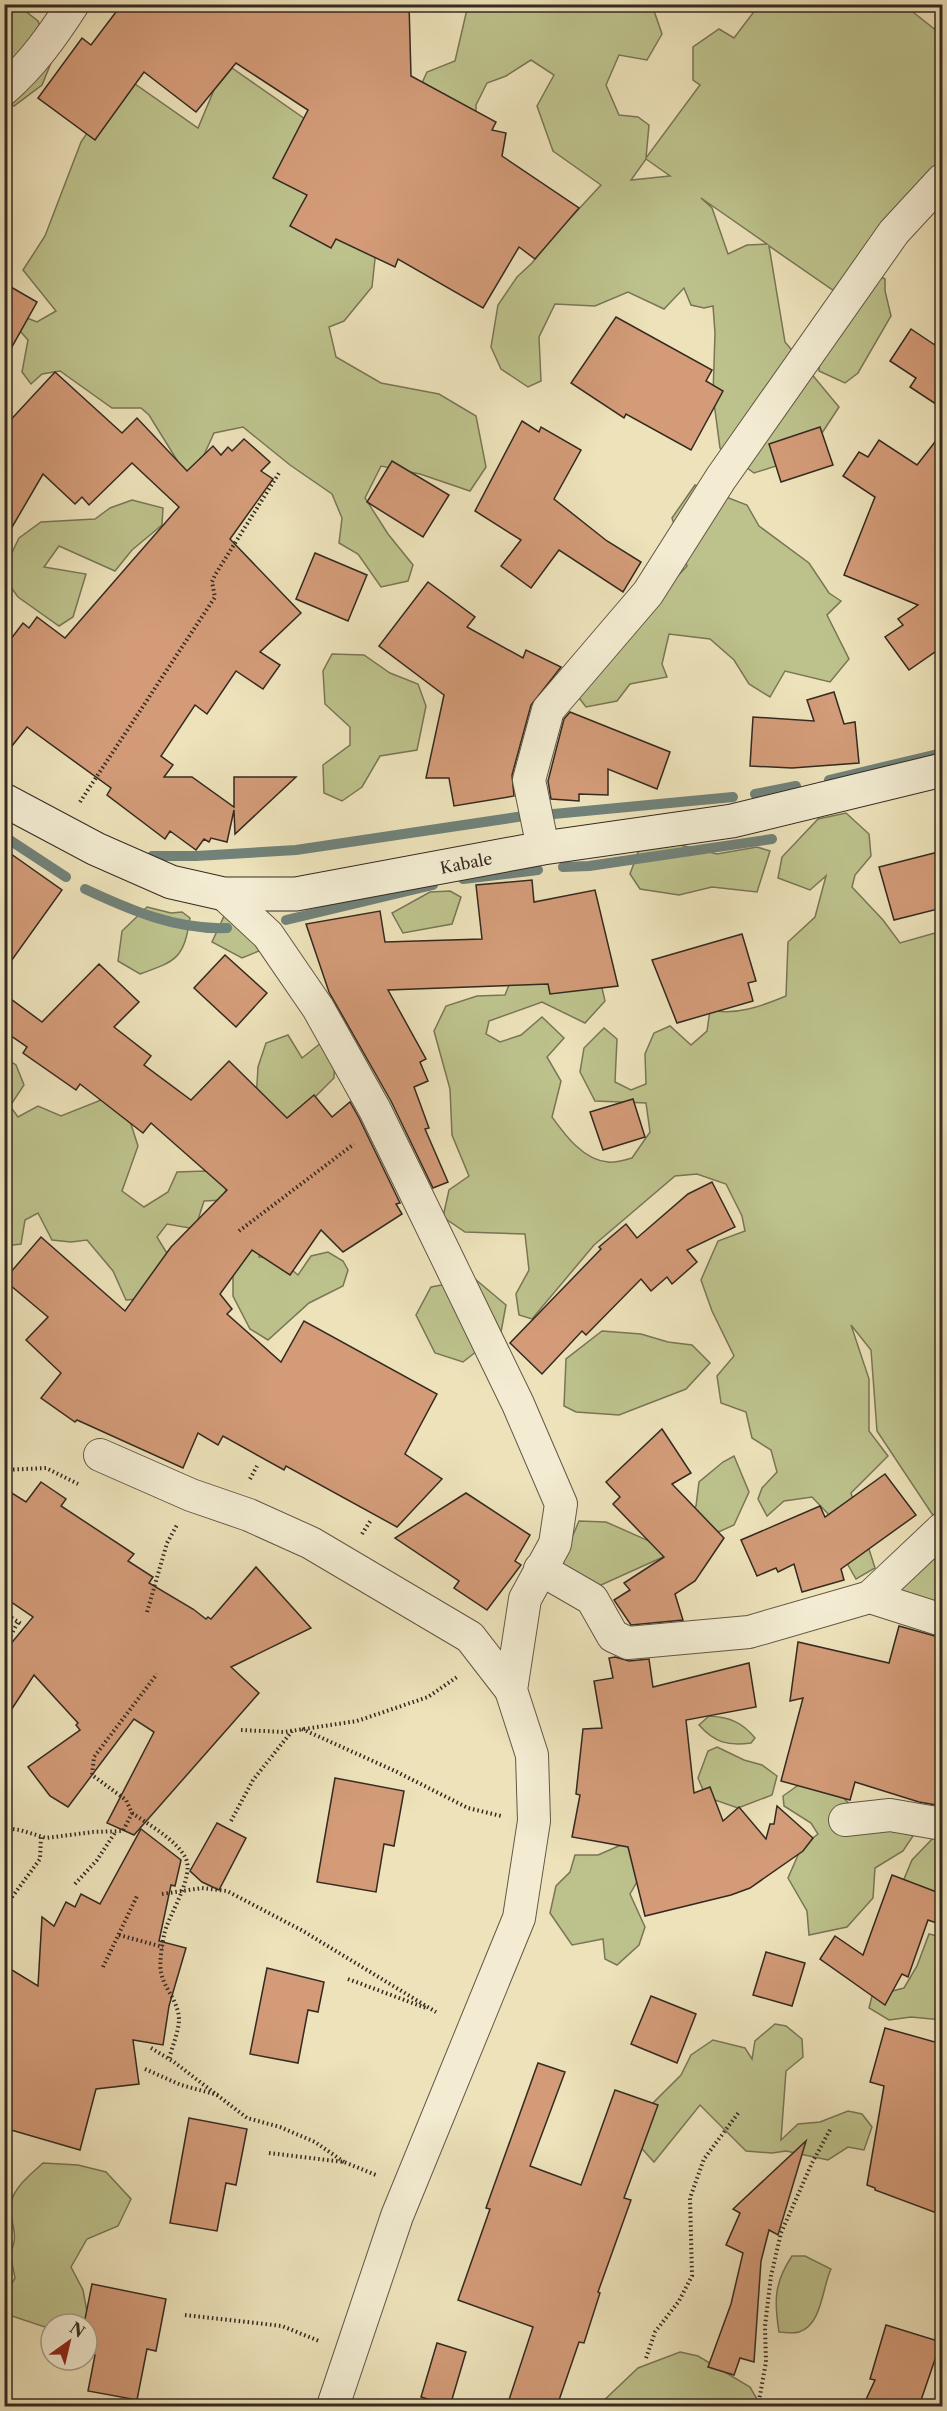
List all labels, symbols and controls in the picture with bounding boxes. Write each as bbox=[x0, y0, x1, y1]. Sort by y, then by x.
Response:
street label: Kabale bbox=[438, 848, 494, 878]
north arrow bbox=[39, 2312, 99, 2372]
text: N bbox=[66, 2317, 89, 2342]

